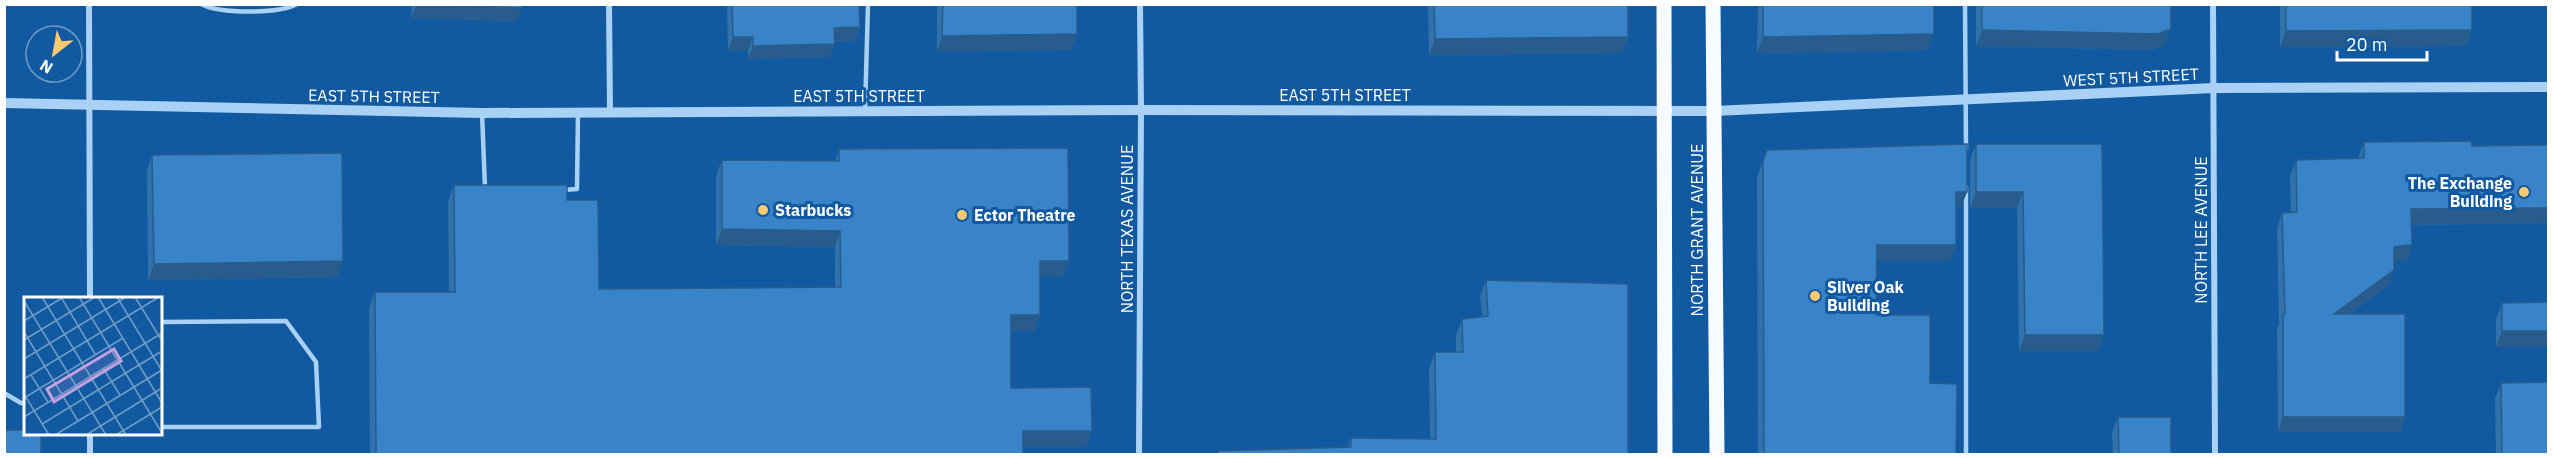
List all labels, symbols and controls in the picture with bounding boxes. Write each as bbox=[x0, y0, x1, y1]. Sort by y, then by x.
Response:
north arrow bbox=[24, 24, 84, 84]
scale bar bbox=[2337, 24, 2427, 62]
text: 20 m bbox=[2346, 33, 2388, 56]
text: N bbox=[36, 55, 56, 78]
street label: WEST 5TH STREET bbox=[2063, 63, 2199, 91]
street label: EAST 5TH STREET bbox=[308, 85, 440, 107]
street label: EAST 5TH STREET bbox=[1279, 85, 1411, 105]
street label: EAST 5TH STREET bbox=[793, 86, 925, 106]
street label: NORTH GRANT AVENUE bbox=[1687, 144, 1707, 316]
street label: NORTH TEXAS AVENUE bbox=[1117, 145, 1137, 313]
street label: NORTH LEE AVENUE bbox=[2191, 156, 2211, 304]
place label: The Exchange Building bbox=[2408, 173, 2512, 211]
marker: The Exchange Building bbox=[2517, 185, 2531, 199]
place label: Starbucks bbox=[775, 200, 851, 220]
marker: Starbucks bbox=[756, 203, 770, 217]
place label: Ector Theatre bbox=[974, 205, 1076, 225]
marker: Ector Theatre bbox=[955, 208, 969, 222]
place label: Silver Oak Building bbox=[1827, 277, 1905, 315]
marker: Silver Oak Building bbox=[1808, 289, 1822, 303]
inset map bbox=[24, 297, 162, 435]

